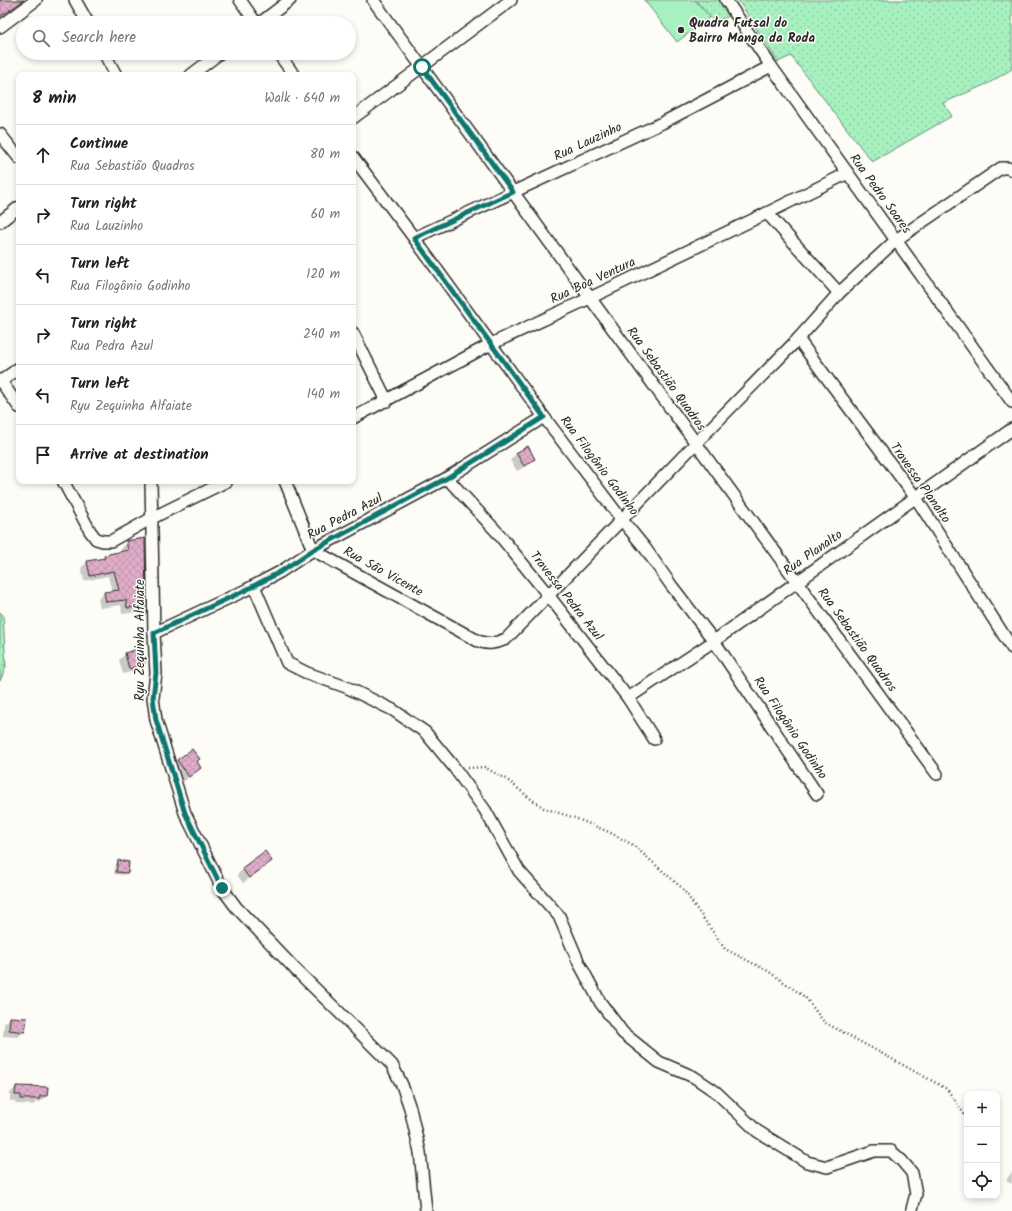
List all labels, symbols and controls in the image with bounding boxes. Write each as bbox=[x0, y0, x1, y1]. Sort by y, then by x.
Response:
place label: Quadra Futsal do Bairro Manga da Roda bbox=[689, 13, 815, 49]
search box bbox=[16, 16, 356, 60]
marker: Quadra Futsal do Bairro Manga da Roda bbox=[676, 25, 686, 35]
text: Search here bbox=[62, 26, 136, 50]
icon: search bbox=[30, 27, 52, 49]
route start bbox=[413, 58, 431, 76]
text: 8 min bbox=[32, 85, 76, 112]
text: Walk · 640 m bbox=[264, 88, 340, 109]
street label: Rua Lauzinho bbox=[550, 117, 626, 167]
text: Continue bbox=[70, 132, 128, 156]
icon: ahead bbox=[32, 144, 54, 166]
text: 80 m bbox=[310, 144, 340, 165]
street label: Rua Pedro Soares bbox=[844, 150, 917, 239]
text: Rua Sebastião Quadros bbox=[70, 156, 195, 177]
text: Turn right bbox=[70, 192, 137, 216]
icon: right bbox=[32, 204, 54, 226]
text: 60 m bbox=[311, 204, 340, 225]
text: Rua Lauzinho bbox=[70, 216, 143, 237]
text: Turn left bbox=[70, 252, 130, 276]
street label: Rua Boa Ventura bbox=[547, 252, 639, 310]
icon: left bbox=[32, 264, 54, 286]
text: 120 m bbox=[306, 264, 340, 285]
text: Rua Filogônio Godinho bbox=[70, 276, 191, 297]
text: Turn right bbox=[70, 312, 137, 336]
street label: Rua Sebastião Quadros bbox=[621, 322, 711, 436]
icon: right bbox=[32, 324, 54, 346]
text: 240 m bbox=[303, 324, 340, 345]
text: Rua Pedra Azul bbox=[70, 336, 153, 357]
text: Turn left bbox=[70, 372, 130, 396]
icon: left bbox=[32, 384, 54, 406]
text: 140 m bbox=[307, 384, 340, 405]
text: Ryu Zequinha Alfaiate bbox=[70, 396, 192, 417]
street label: Rua Filogônio Godinho bbox=[554, 412, 644, 521]
street label: Travessa Planalto bbox=[884, 438, 956, 528]
text: Arrive at destination bbox=[70, 443, 209, 467]
icon: arrive bbox=[32, 444, 54, 466]
street label: Rua Pedra Azul bbox=[303, 488, 387, 546]
street label: Rua Planalto bbox=[779, 525, 847, 581]
street label: Rua São Vicente bbox=[339, 541, 427, 603]
street label: Travessa Pedra Azul bbox=[524, 547, 608, 645]
street label: Ryu Zequinha Alfaiate bbox=[130, 579, 151, 701]
street label: Rua Sebastião Quadros bbox=[812, 583, 902, 697]
street label: Rua Filogônio Godinho bbox=[748, 672, 832, 784]
route end bbox=[213, 879, 231, 897]
map controls bbox=[964, 1091, 1000, 1199]
button: + bbox=[964, 1091, 1000, 1127]
button: − bbox=[964, 1127, 1000, 1163]
button: locate bbox=[964, 1163, 1000, 1199]

